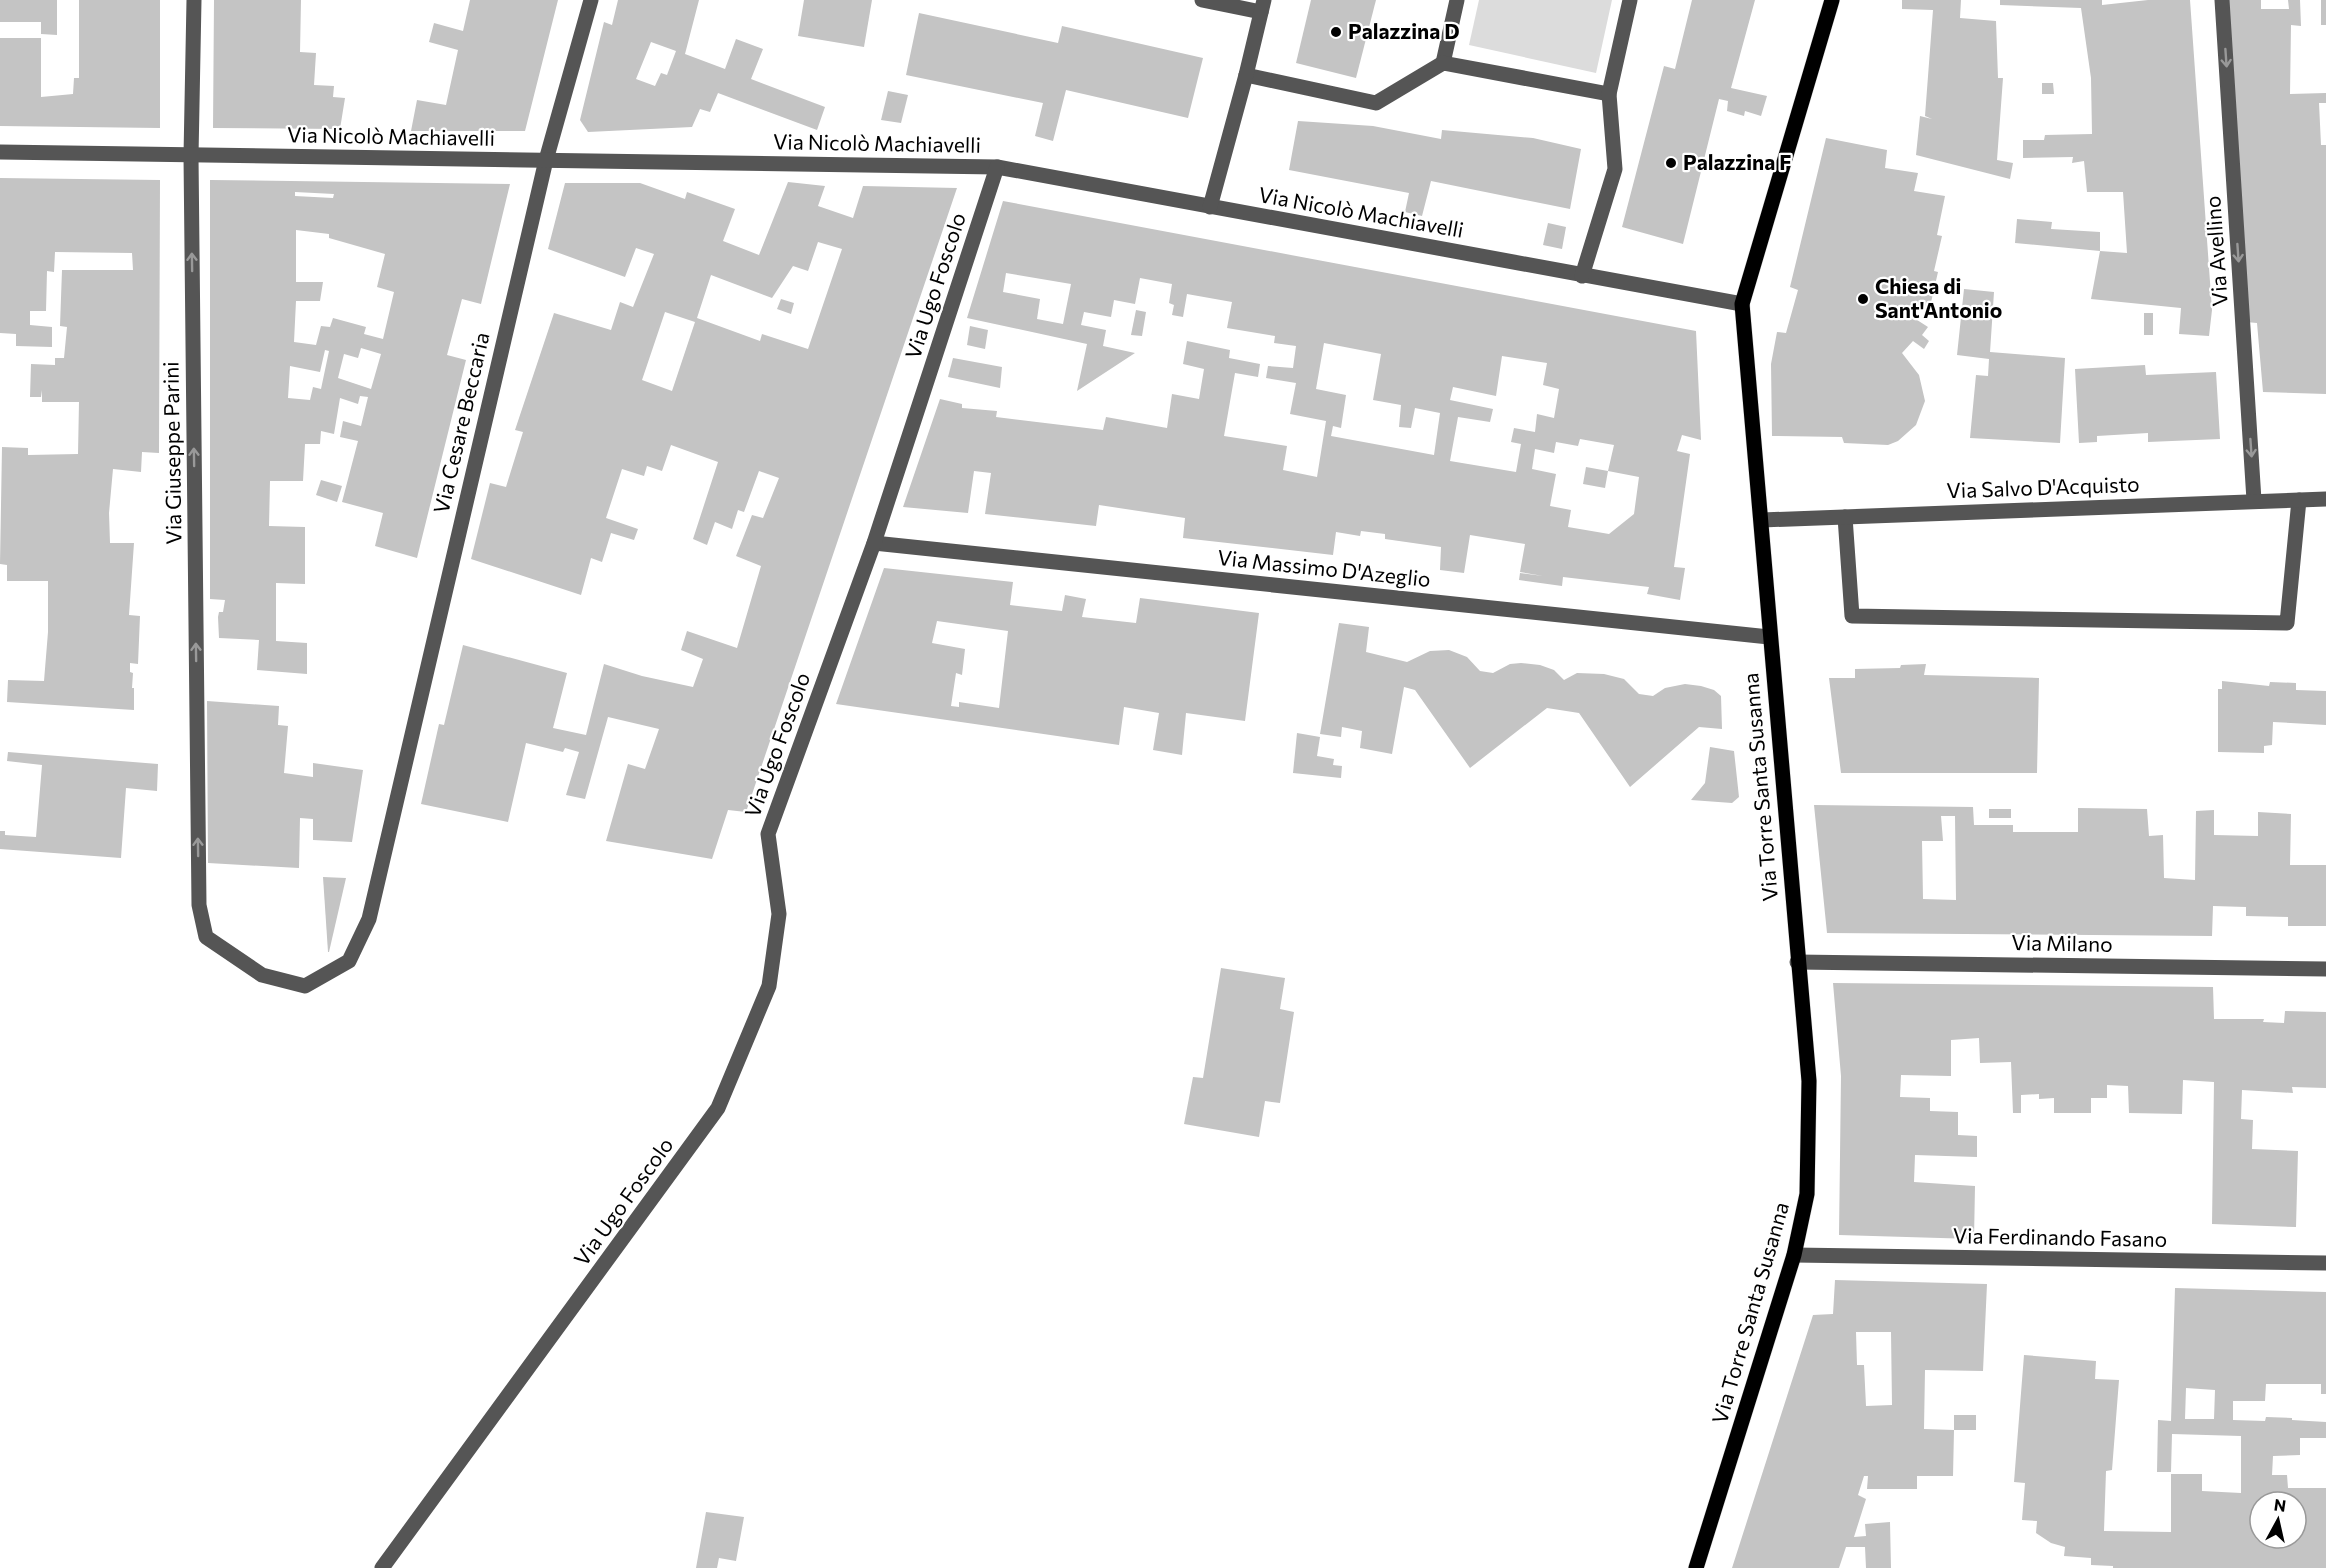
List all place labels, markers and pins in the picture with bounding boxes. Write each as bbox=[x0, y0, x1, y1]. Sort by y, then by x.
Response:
place label: Palazzina D bbox=[1348, 18, 1460, 43]
marker: Palazzina D bbox=[1329, 25, 1343, 39]
place label: Palazzina F bbox=[1683, 149, 1791, 174]
marker: Palazzina F bbox=[1664, 156, 1678, 170]
place label: Chiesa di Sant'Antonio bbox=[1875, 273, 2002, 322]
marker: Chiesa di Sant'Antonio bbox=[1856, 292, 1870, 306]

